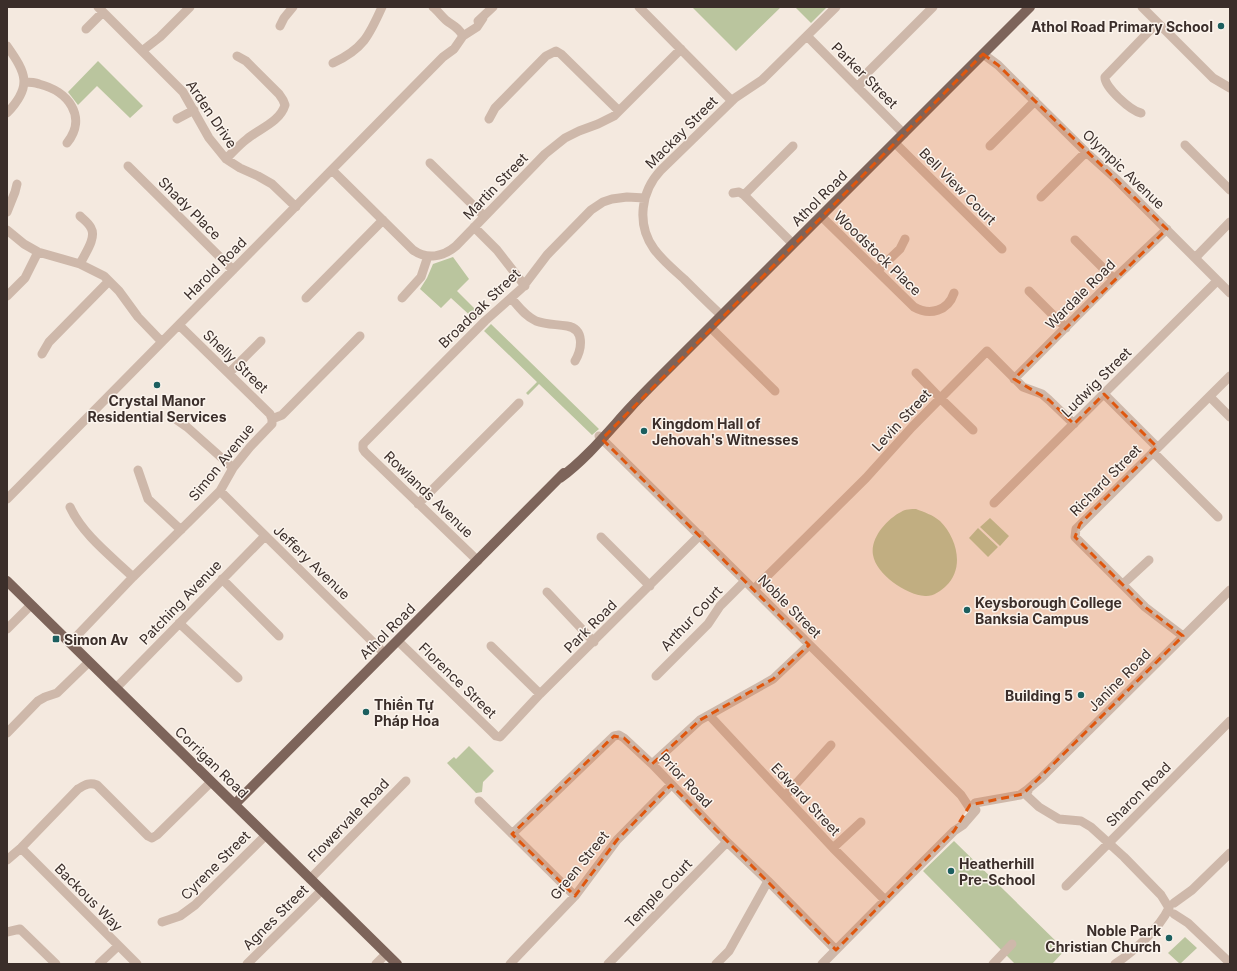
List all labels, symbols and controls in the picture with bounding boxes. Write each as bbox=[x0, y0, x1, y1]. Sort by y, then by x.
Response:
place label: Athol Road Primary School bbox=[1031, 18, 1213, 35]
marker: Athol Road Primary School bbox=[1216, 21, 1226, 31]
street label: Parker Street bbox=[828, 38, 902, 112]
street label: Arden Drive bbox=[183, 77, 241, 151]
street label: Mackay Street bbox=[641, 92, 721, 172]
street label: Olympic Avenue bbox=[1079, 126, 1169, 212]
street label: Bell View Court bbox=[916, 144, 1000, 228]
street label: Martin Street bbox=[459, 149, 531, 223]
street label: Athol Road bbox=[788, 167, 850, 229]
street label: Shady Place bbox=[155, 173, 225, 243]
street label: Woodstock Place bbox=[831, 207, 925, 299]
street label: Harold Road bbox=[180, 233, 250, 303]
street label: Wardale Road bbox=[1042, 256, 1118, 332]
street label: Broadoak Street bbox=[435, 265, 524, 351]
street label: Shelly Street bbox=[200, 326, 272, 396]
street label: Ludwig Street bbox=[1058, 343, 1135, 420]
marker: Crystal Manor Residential Services bbox=[152, 380, 162, 390]
street label: Levin Street bbox=[868, 385, 934, 455]
place label: Crystal Manor Residential Services bbox=[87, 392, 227, 425]
place label: Kingdom Hall of Jehovah's Witnesses bbox=[652, 415, 799, 448]
street label: Simon Avenue bbox=[185, 420, 257, 504]
marker: Kingdom Hall of Jehovah's Witnesses bbox=[639, 426, 649, 436]
street label: Richard Street bbox=[1066, 441, 1144, 519]
street label: Rowlands Avenue bbox=[381, 447, 477, 541]
street label: Jeffery Avenue bbox=[270, 521, 354, 603]
street label: Patching Avenue bbox=[135, 556, 225, 648]
street label: Noble Street bbox=[755, 571, 825, 641]
street label: Arthur Court bbox=[657, 582, 726, 654]
place label: Keysborough College Banksia Campus bbox=[975, 594, 1122, 627]
street label: Park Road bbox=[560, 596, 620, 656]
street label: Athol Road bbox=[356, 600, 418, 662]
marker: Keysborough College Banksia Campus bbox=[962, 605, 972, 615]
place label: Simon Av bbox=[64, 631, 129, 648]
marker: Simon Av bbox=[51, 634, 61, 644]
street label: Florence Street bbox=[416, 639, 501, 722]
street label: Janine Road bbox=[1084, 645, 1154, 715]
place label: Building 5 bbox=[1005, 687, 1073, 704]
marker: Building 5 bbox=[1076, 690, 1086, 700]
place label: Thiền Tự Pháp Hoa bbox=[374, 696, 439, 729]
marker: Thiền Tự Pháp Hoa bbox=[361, 707, 371, 717]
street label: Corrigan Road bbox=[172, 723, 252, 801]
street label: Prior Road bbox=[656, 749, 716, 811]
street label: Sharon Road bbox=[1102, 758, 1174, 830]
street label: Edward Street bbox=[768, 759, 844, 839]
street label: Flowervale Road bbox=[304, 775, 392, 865]
street label: Cyrene Street bbox=[177, 826, 254, 903]
street label: Green Street bbox=[546, 827, 612, 903]
street label: Temple Court bbox=[621, 855, 695, 931]
place label: Heatherhill Pre-School bbox=[959, 855, 1035, 888]
street label: Backous Way bbox=[52, 860, 127, 935]
marker: Heatherhill Pre-School bbox=[946, 866, 956, 876]
street label: Agnes Street bbox=[239, 880, 312, 953]
place label: Noble Park Christian Church bbox=[1045, 922, 1162, 955]
marker: Noble Park Christian Church bbox=[1164, 933, 1174, 943]

